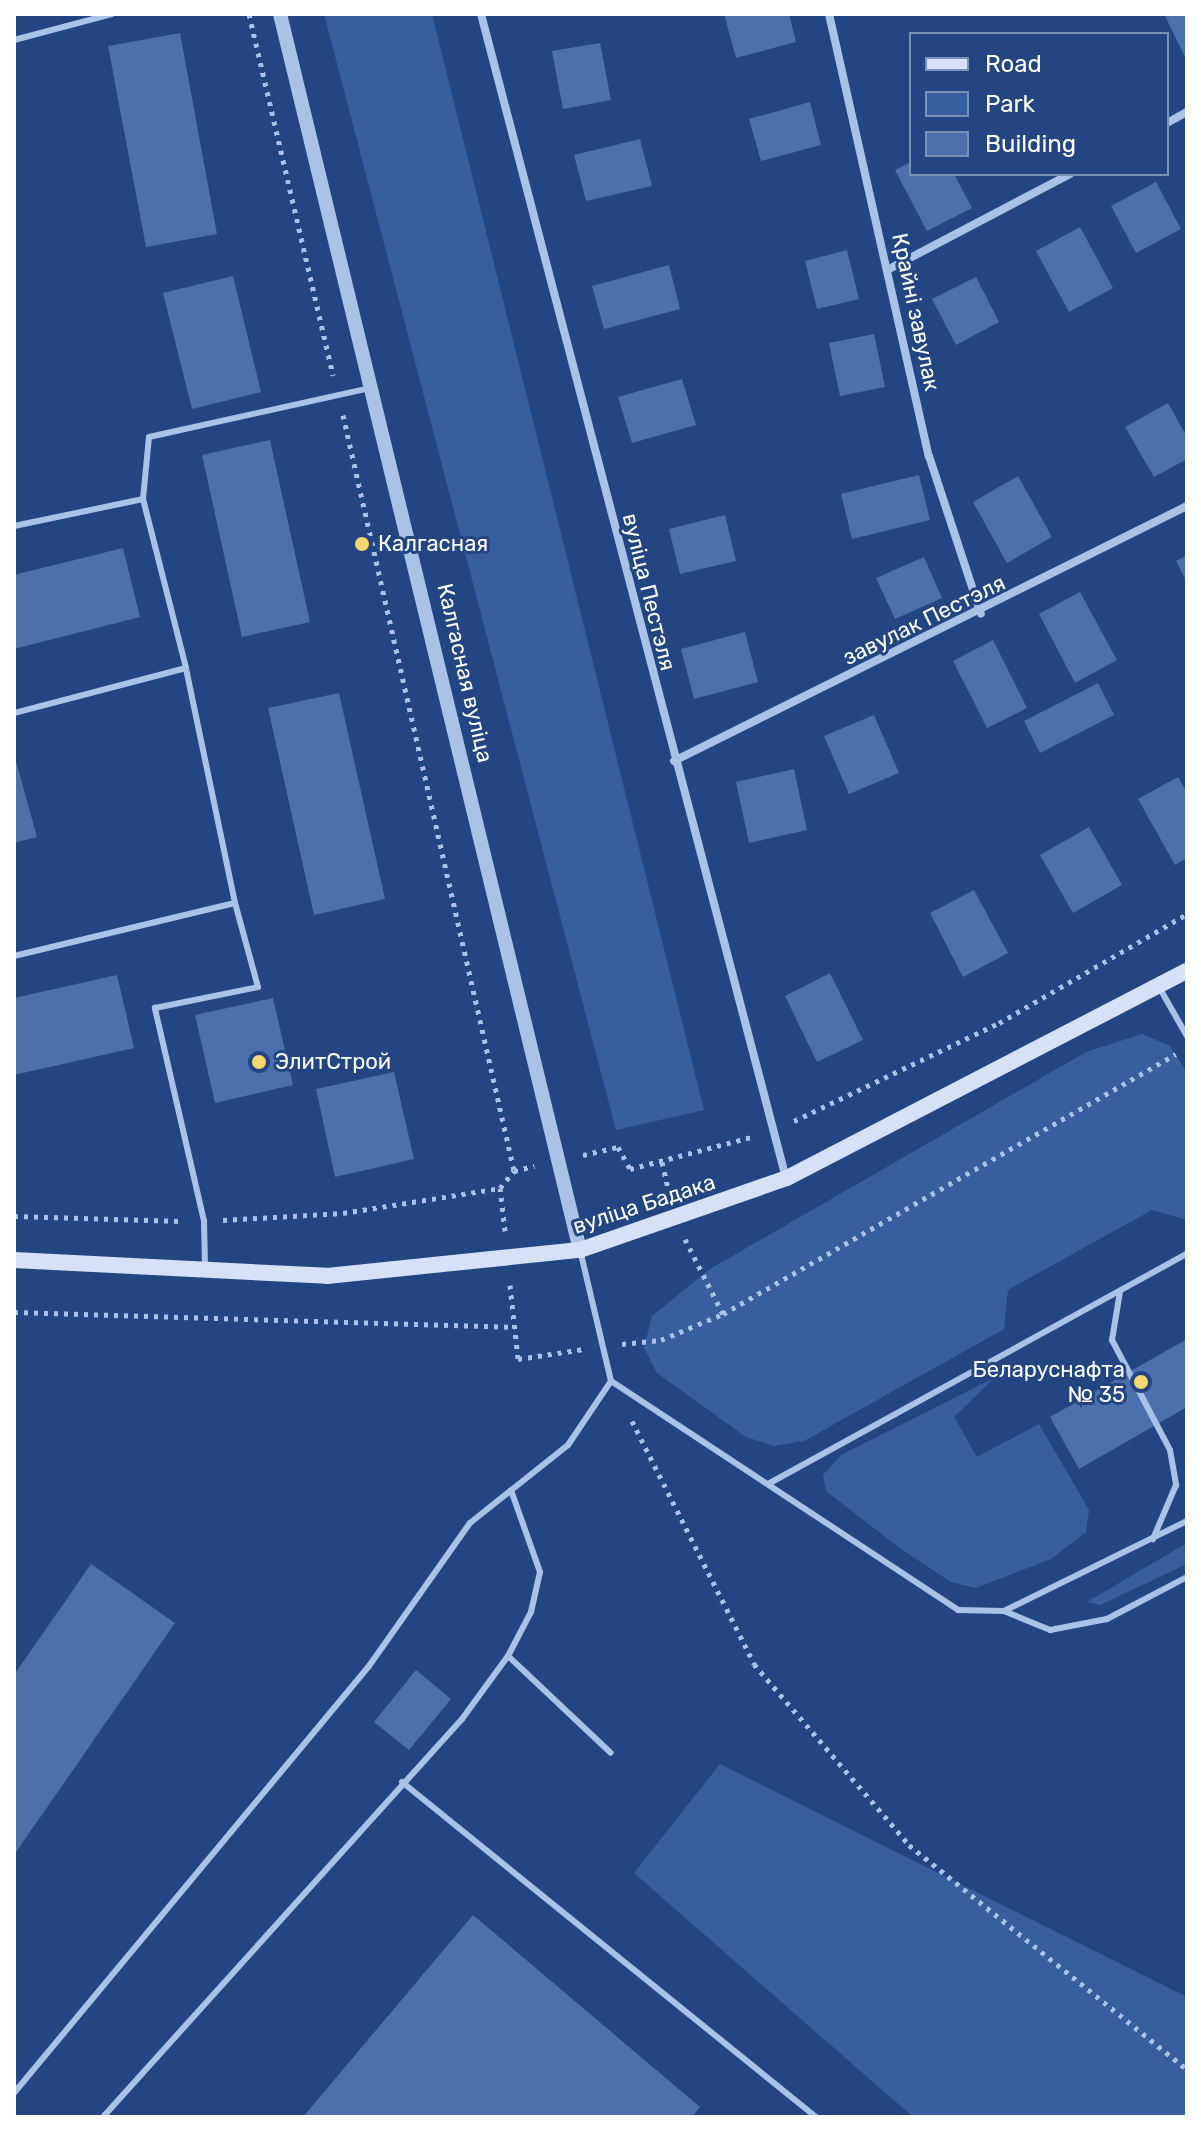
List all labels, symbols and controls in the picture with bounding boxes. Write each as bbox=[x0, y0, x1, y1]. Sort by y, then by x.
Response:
legend bbox=[909, 32, 1169, 176]
text: Road bbox=[985, 50, 1042, 78]
text: Park bbox=[985, 90, 1035, 118]
text: Building bbox=[985, 130, 1076, 158]
street label: Крайні завулак bbox=[886, 231, 946, 393]
street label: вуліца Пестэля bbox=[617, 511, 681, 673]
place label: Калгасная bbox=[378, 531, 488, 557]
marker: Калгасная bbox=[353, 535, 371, 553]
street label: завулак Пестэля bbox=[838, 569, 1010, 671]
street label: Калгасная вуліца bbox=[432, 581, 498, 765]
place label: ЭлитСтрой bbox=[275, 1049, 391, 1075]
marker: ЭлитСтрой bbox=[250, 1053, 268, 1071]
street label: вуліца Бадака bbox=[569, 1169, 719, 1239]
place label: Беларуснафта № 35 bbox=[973, 1356, 1125, 1408]
marker: Беларуснафта № 35 bbox=[1132, 1373, 1150, 1391]

